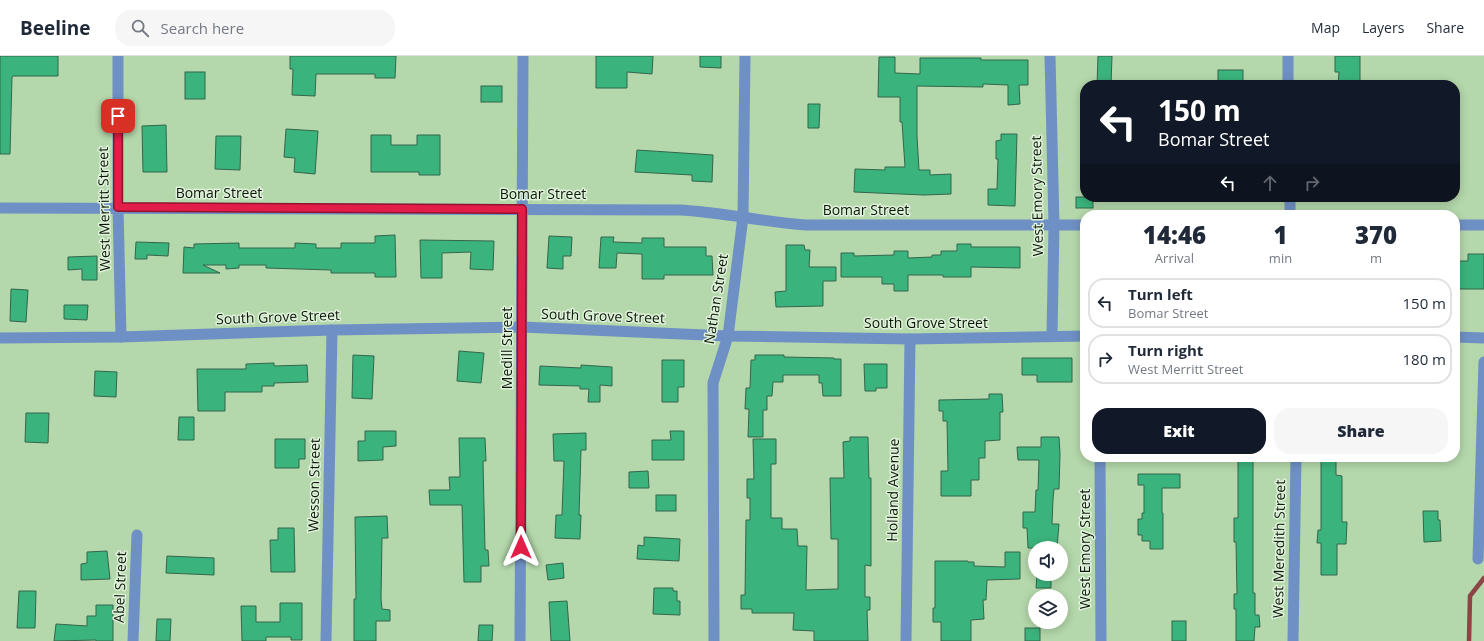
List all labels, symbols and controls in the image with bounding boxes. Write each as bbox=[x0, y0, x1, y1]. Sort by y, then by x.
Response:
search box bbox=[115, 10, 395, 46]
text: Beeline bbox=[20, 15, 91, 41]
icon: search bbox=[129, 17, 151, 39]
text: Search here bbox=[161, 18, 244, 38]
text: Map bbox=[1311, 18, 1340, 37]
text: Layers bbox=[1362, 18, 1404, 37]
text: Share bbox=[1426, 18, 1464, 37]
text: 150 m bbox=[1158, 91, 1241, 129]
icon: left bbox=[1092, 96, 1144, 148]
pin bbox=[101, 99, 135, 133]
icon: arrive bbox=[107, 105, 129, 127]
text: Bomar Street bbox=[1158, 127, 1269, 151]
street label: West Emory Street bbox=[1026, 135, 1047, 257]
street label: West Merritt Street bbox=[93, 147, 114, 271]
icon: left bbox=[1217, 172, 1239, 194]
icon: ahead bbox=[1259, 172, 1281, 194]
icon: right bbox=[1301, 172, 1323, 194]
street label: Bomar Street bbox=[176, 183, 262, 202]
street label: Bomar Street bbox=[500, 184, 586, 203]
street label: Bomar Street bbox=[823, 200, 909, 219]
text: 14:46 bbox=[1143, 218, 1206, 251]
text: 1 bbox=[1273, 218, 1288, 251]
text: 370 bbox=[1355, 218, 1397, 251]
text: Arrival bbox=[1155, 249, 1194, 267]
text: min bbox=[1269, 249, 1292, 267]
text: m bbox=[1370, 249, 1382, 267]
street label: Nathan Street bbox=[699, 252, 732, 345]
text: Turn left bbox=[1128, 284, 1193, 304]
icon: left bbox=[1094, 292, 1116, 314]
text: 150 m bbox=[1402, 293, 1446, 313]
street label: South Grove Street bbox=[541, 304, 665, 327]
text: Bomar Street bbox=[1128, 304, 1208, 322]
street label: South Grove Street bbox=[216, 305, 340, 328]
street label: Medill Street bbox=[497, 307, 516, 389]
street label: South Grove Street bbox=[864, 313, 988, 332]
text: Turn right bbox=[1128, 340, 1203, 360]
icon: right bbox=[1094, 348, 1116, 370]
text: 180 m bbox=[1402, 349, 1446, 369]
text: West Merritt Street bbox=[1128, 360, 1243, 378]
button: Exit bbox=[1092, 408, 1266, 454]
button: Share bbox=[1274, 408, 1448, 454]
street label: Wesson Street bbox=[303, 438, 324, 532]
street label: Holland Avenue bbox=[882, 438, 903, 542]
street label: West Meredith Street bbox=[1268, 480, 1289, 618]
street label: West Emory Street bbox=[1075, 489, 1094, 609]
position arrow bbox=[500, 526, 542, 568]
map controls bbox=[1028, 541, 1068, 629]
button: sound bbox=[1028, 541, 1068, 581]
street label: Abel Street bbox=[109, 551, 130, 623]
button: layers bbox=[1028, 589, 1068, 629]

